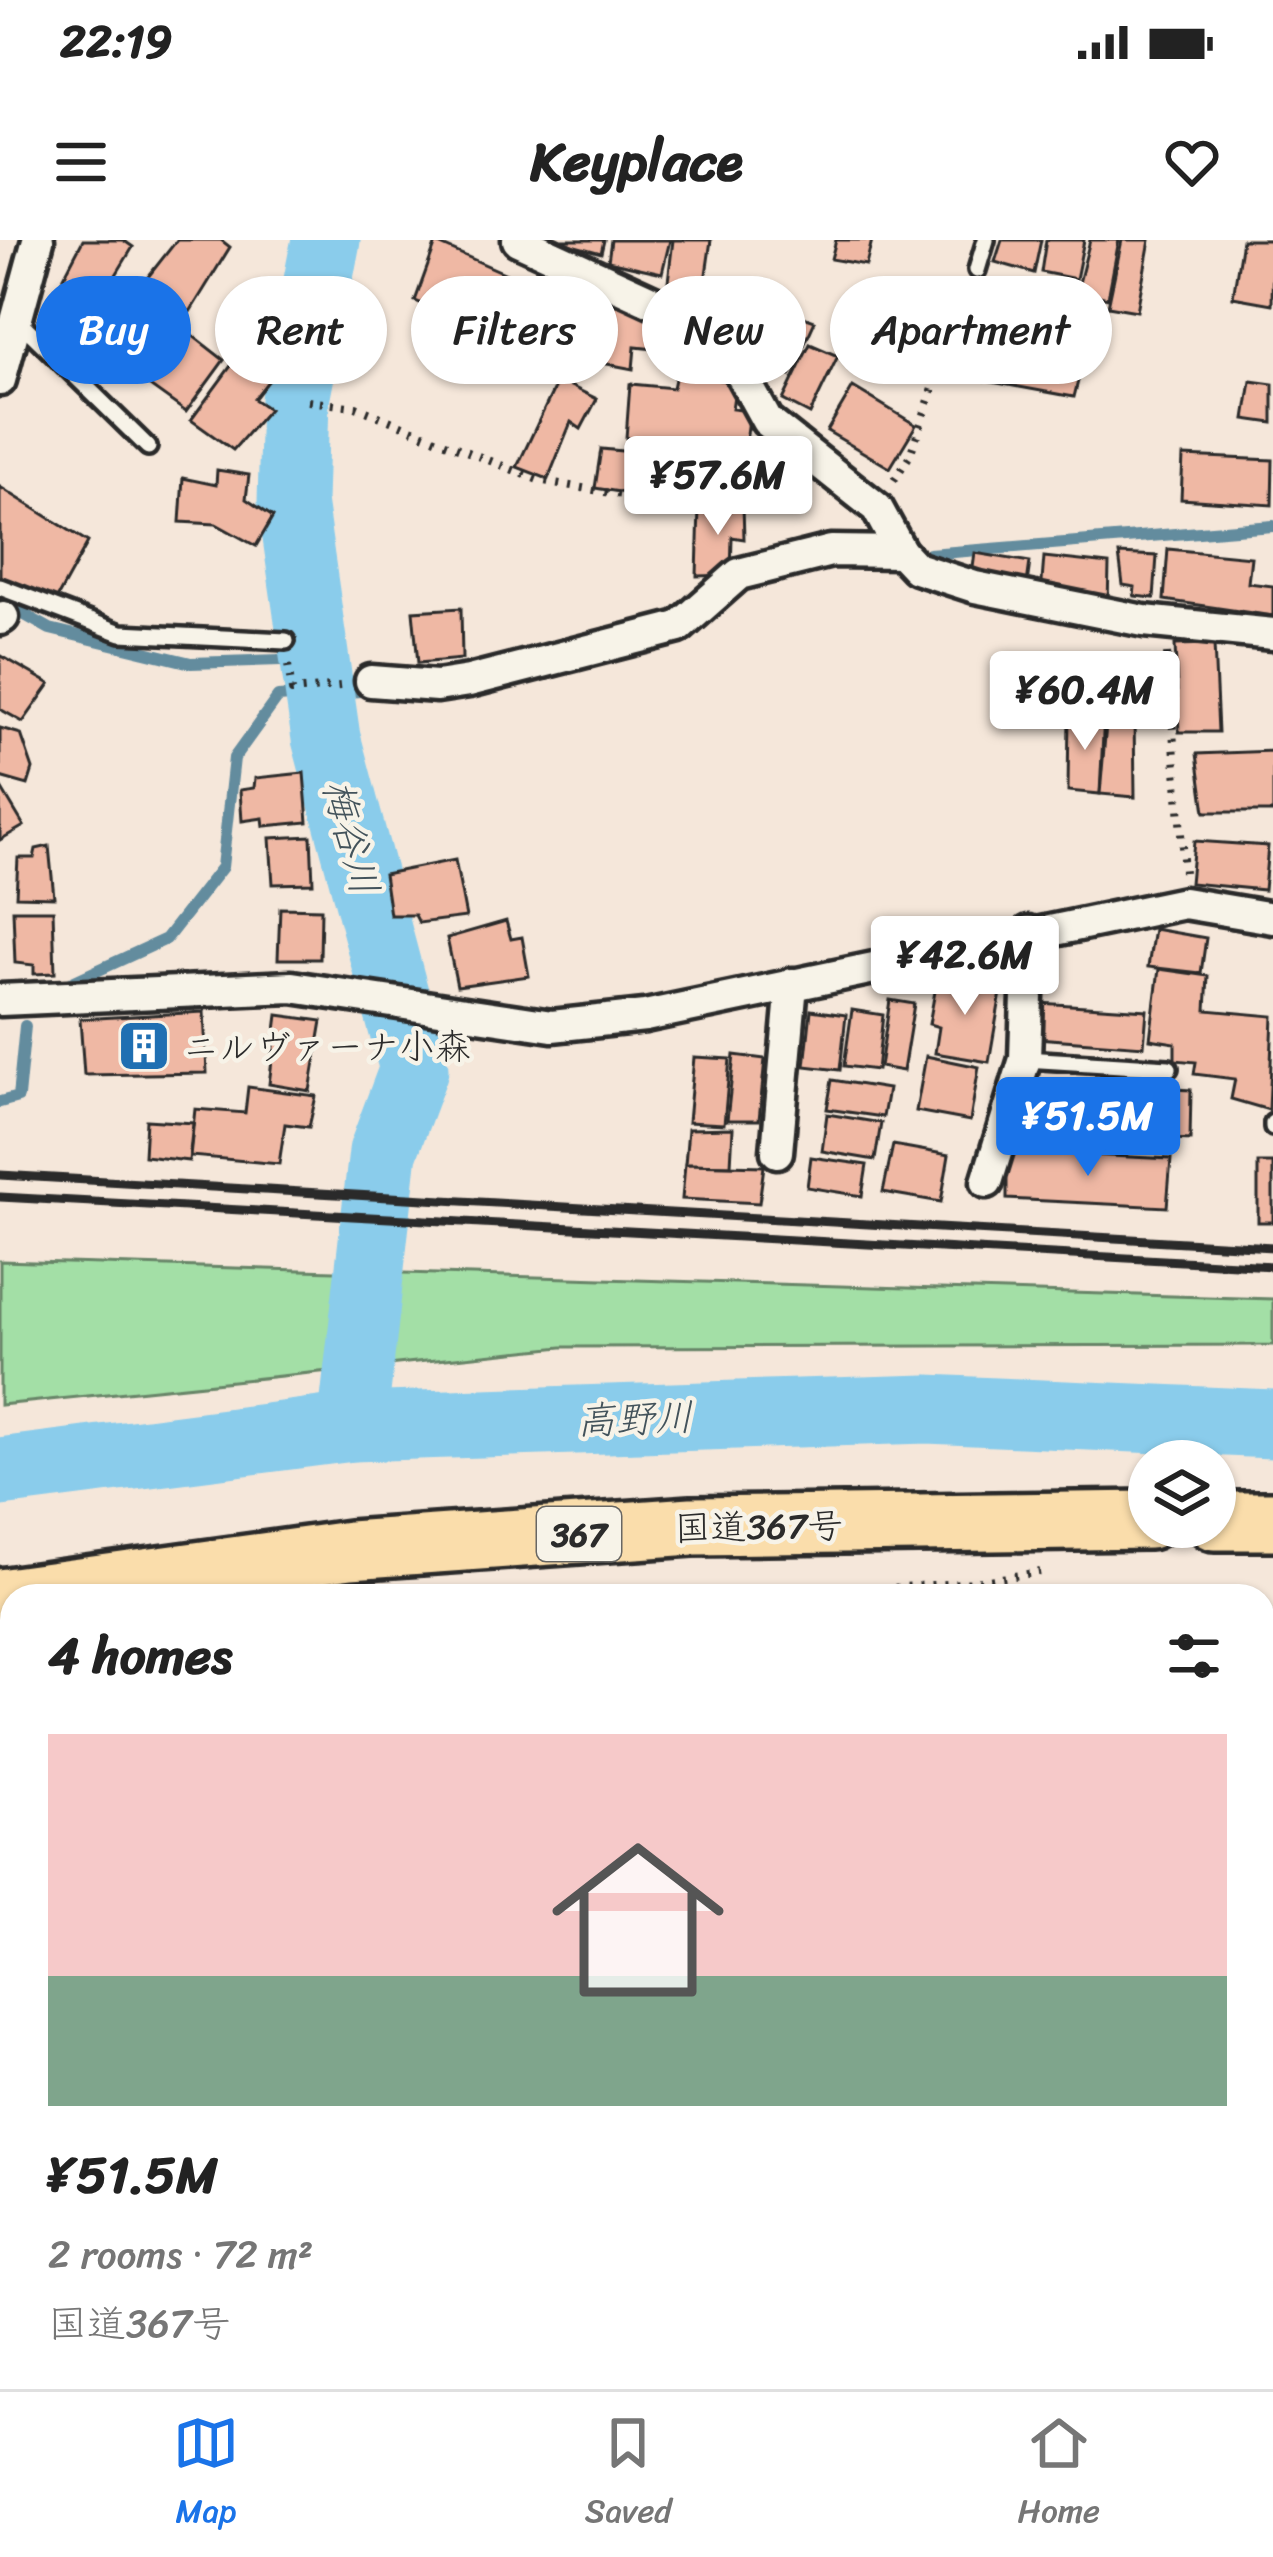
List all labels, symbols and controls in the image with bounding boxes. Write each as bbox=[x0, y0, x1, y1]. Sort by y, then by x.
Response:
text: 22:19 bbox=[60, 2, 172, 82]
text: Keyplace bbox=[530, 114, 743, 210]
icon: menu bbox=[48, 129, 114, 195]
icon: heart bbox=[1159, 129, 1225, 195]
chip: Buy bbox=[36, 276, 191, 384]
chip: Rent bbox=[215, 276, 387, 384]
chip: Filters bbox=[411, 276, 618, 384]
chip: New bbox=[642, 276, 806, 384]
chip: Apartment bbox=[830, 276, 1112, 384]
pin: ¥57.6M bbox=[620, 436, 816, 538]
text: ¥57.6M bbox=[651, 440, 785, 509]
pin: ¥60.4M bbox=[987, 651, 1183, 753]
text: ¥60.4M bbox=[1017, 655, 1153, 724]
water label: 梅谷川 bbox=[303, 772, 400, 903]
pin: ¥42.6M bbox=[867, 916, 1063, 1018]
text: ¥42.6M bbox=[898, 920, 1032, 989]
place label: ニルヴァーナ小森 bbox=[183, 1015, 471, 1079]
building icon: ニルヴァーナ小森 bbox=[116, 1018, 172, 1074]
pin: ¥51.5M bbox=[990, 1077, 1186, 1179]
text: ¥51.5M bbox=[1023, 1081, 1153, 1150]
water label: 高野川 bbox=[575, 1382, 695, 1455]
map controls bbox=[1128, 1440, 1236, 1548]
button: layers bbox=[1128, 1440, 1236, 1548]
street label: 国道367号 bbox=[674, 1494, 844, 1560]
road number: 367 bbox=[537, 1507, 621, 1561]
text: 4 homes bbox=[48, 1611, 232, 1701]
icon: filters bbox=[1161, 1623, 1227, 1689]
icon: home bbox=[530, 1812, 746, 2028]
text: ¥51.5M bbox=[48, 2130, 218, 2220]
text: 2 rooms · 72 m² bbox=[48, 2220, 313, 2289]
text: 国道367号 bbox=[48, 2289, 231, 2358]
tab: Map bbox=[173, 2410, 239, 2540]
tab: Saved bbox=[585, 2410, 672, 2540]
tab: Home bbox=[1018, 2410, 1100, 2540]

